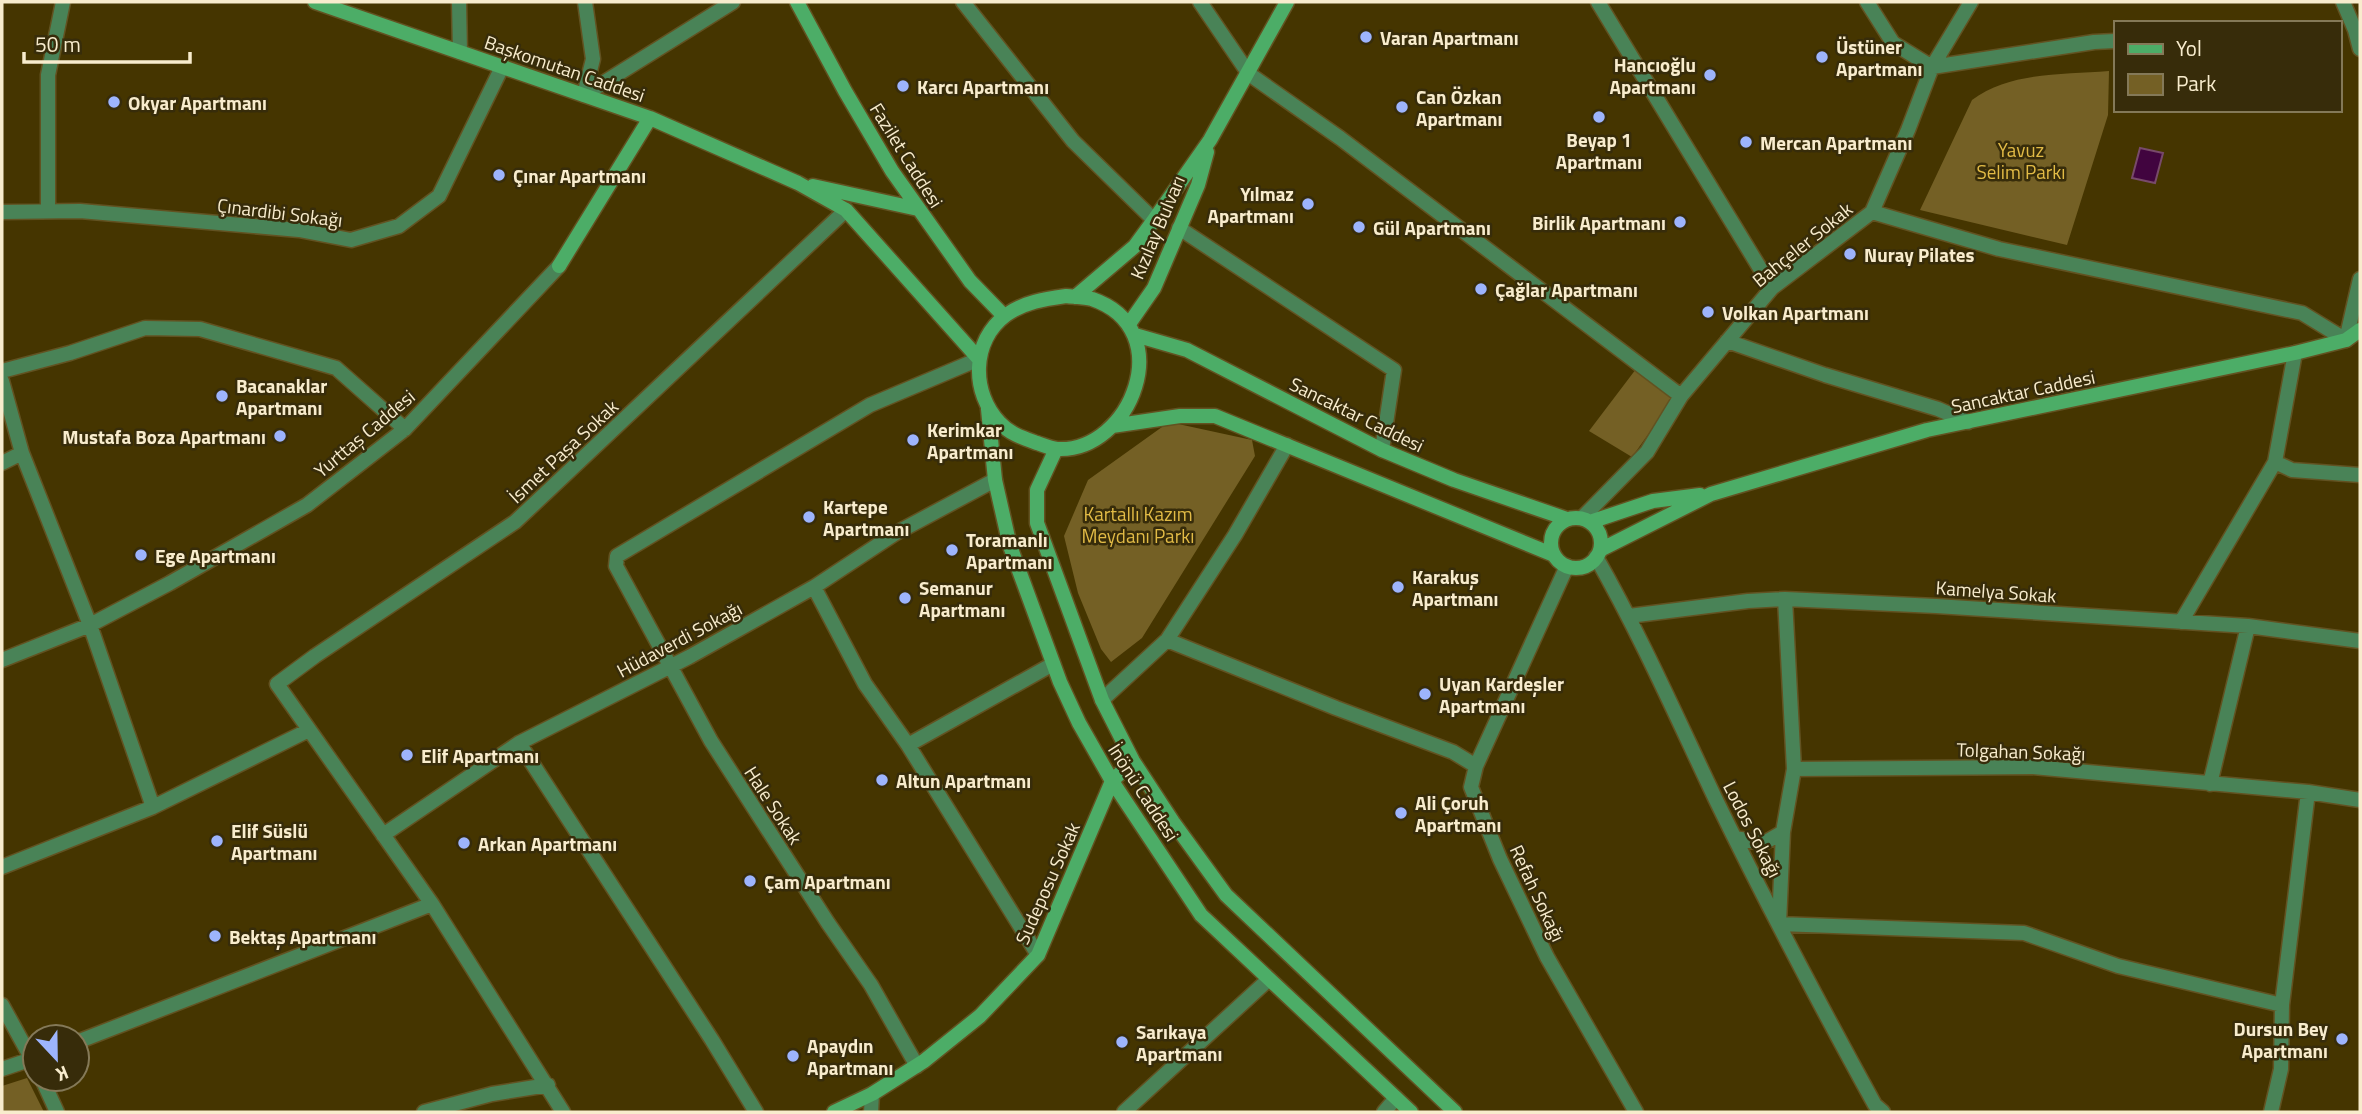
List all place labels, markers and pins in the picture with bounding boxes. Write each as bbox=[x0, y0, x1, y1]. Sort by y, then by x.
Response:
place label: Varan Apartmanı bbox=[1380, 23, 1519, 52]
marker: Varan Apartmanı bbox=[1358, 29, 1374, 45]
place label: Üstüner Apartmanı bbox=[1836, 32, 1923, 83]
marker: Üstüner Apartmanı bbox=[1814, 49, 1830, 65]
place label: Hancıoğlu Apartmanı bbox=[1609, 50, 1696, 101]
marker: Hancıoğlu Apartmanı bbox=[1702, 67, 1718, 83]
place label: Karcı Apartmanı bbox=[917, 72, 1049, 101]
marker: Karcı Apartmanı bbox=[895, 78, 911, 94]
place label: Can Özkan Apartmanı bbox=[1416, 82, 1503, 133]
place label: Okyar Apartmanı bbox=[128, 88, 267, 117]
marker: Okyar Apartmanı bbox=[106, 94, 122, 110]
marker: Can Özkan Apartmanı bbox=[1394, 99, 1410, 115]
marker: Beyap 1 Apartmanı bbox=[1591, 109, 1607, 125]
place label: Beyap 1 Apartmanı bbox=[1556, 125, 1642, 176]
place label: Mercan Apartmanı bbox=[1760, 128, 1912, 157]
marker: Mercan Apartmanı bbox=[1738, 134, 1754, 150]
place label: Çınar Apartmanı bbox=[513, 161, 646, 190]
marker: Çınar Apartmanı bbox=[491, 167, 507, 183]
place label: Yılmaz Apartmanı bbox=[1207, 179, 1294, 230]
marker: Yılmaz Apartmanı bbox=[1300, 196, 1316, 212]
place label: Birlik Apartmanı bbox=[1532, 208, 1666, 237]
place label: Gül Apartmanı bbox=[1373, 213, 1491, 242]
marker: Birlik Apartmanı bbox=[1672, 214, 1688, 230]
marker: Gül Apartmanı bbox=[1351, 219, 1367, 235]
place label: Nuray Pilates bbox=[1864, 240, 1975, 269]
marker: Nuray Pilates bbox=[1842, 246, 1858, 262]
place label: Çağlar Apartmanı bbox=[1495, 275, 1638, 304]
marker: Çağlar Apartmanı bbox=[1473, 281, 1489, 297]
place label: Volkan Apartmanı bbox=[1722, 298, 1869, 327]
marker: Volkan Apartmanı bbox=[1700, 304, 1716, 320]
place label: Bacanaklar Apartmanı bbox=[236, 371, 327, 422]
marker: Bacanaklar Apartmanı bbox=[214, 388, 230, 404]
place label: Kerimkar Apartmanı bbox=[927, 415, 1014, 466]
place label: Mustafa Boza Apartmanı bbox=[62, 422, 266, 451]
marker: Mustafa Boza Apartmanı bbox=[272, 428, 288, 444]
marker: Kerimkar Apartmanı bbox=[905, 432, 921, 448]
place label: Kartepe Apartmanı bbox=[823, 492, 910, 543]
marker: Kartepe Apartmanı bbox=[801, 509, 817, 525]
place label: Toramanlı Apartmanı bbox=[966, 525, 1053, 576]
place label: Ege Apartmanı bbox=[155, 541, 276, 570]
marker: Toramanlı Apartmanı bbox=[944, 542, 960, 558]
marker: Ege Apartmanı bbox=[133, 547, 149, 563]
place label: Karakuş Apartmanı bbox=[1412, 562, 1499, 613]
place label: Semanur Apartmanı bbox=[919, 573, 1006, 624]
marker: Karakuş Apartmanı bbox=[1390, 579, 1406, 595]
marker: Semanur Apartmanı bbox=[897, 590, 913, 606]
place label: Uyan Kardeşler Apartmanı bbox=[1439, 669, 1564, 720]
marker: Uyan Kardeşler Apartmanı bbox=[1417, 686, 1433, 702]
place label: Elif Apartmanı bbox=[421, 741, 539, 770]
marker: Elif Apartmanı bbox=[399, 747, 415, 763]
place label: Altun Apartmanı bbox=[896, 766, 1031, 795]
marker: Altun Apartmanı bbox=[874, 772, 890, 788]
place label: Ali Çoruh Apartmanı bbox=[1415, 788, 1502, 839]
marker: Ali Çoruh Apartmanı bbox=[1393, 805, 1409, 821]
place label: Elif Süslü Apartmanı bbox=[231, 816, 318, 867]
place label: Arkan Apartmanı bbox=[478, 829, 617, 858]
marker: Elif Süslü Apartmanı bbox=[209, 833, 225, 849]
marker: Arkan Apartmanı bbox=[456, 835, 472, 851]
place label: Çam Apartmanı bbox=[764, 867, 891, 896]
marker: Çam Apartmanı bbox=[742, 873, 758, 889]
place label: Bektaş Apartmanı bbox=[229, 922, 376, 951]
marker: Bektaş Apartmanı bbox=[207, 928, 223, 944]
place label: Dursun Bey Apartmanı bbox=[2234, 1014, 2328, 1065]
place label: Sarıkaya Apartmanı bbox=[1136, 1017, 1223, 1068]
place label: Apaydın Apartmanı bbox=[807, 1031, 894, 1082]
marker: Dursun Bey Apartmanı bbox=[2334, 1031, 2350, 1047]
marker: Sarıkaya Apartmanı bbox=[1114, 1034, 1130, 1050]
marker: Apaydın Apartmanı bbox=[785, 1048, 801, 1064]

